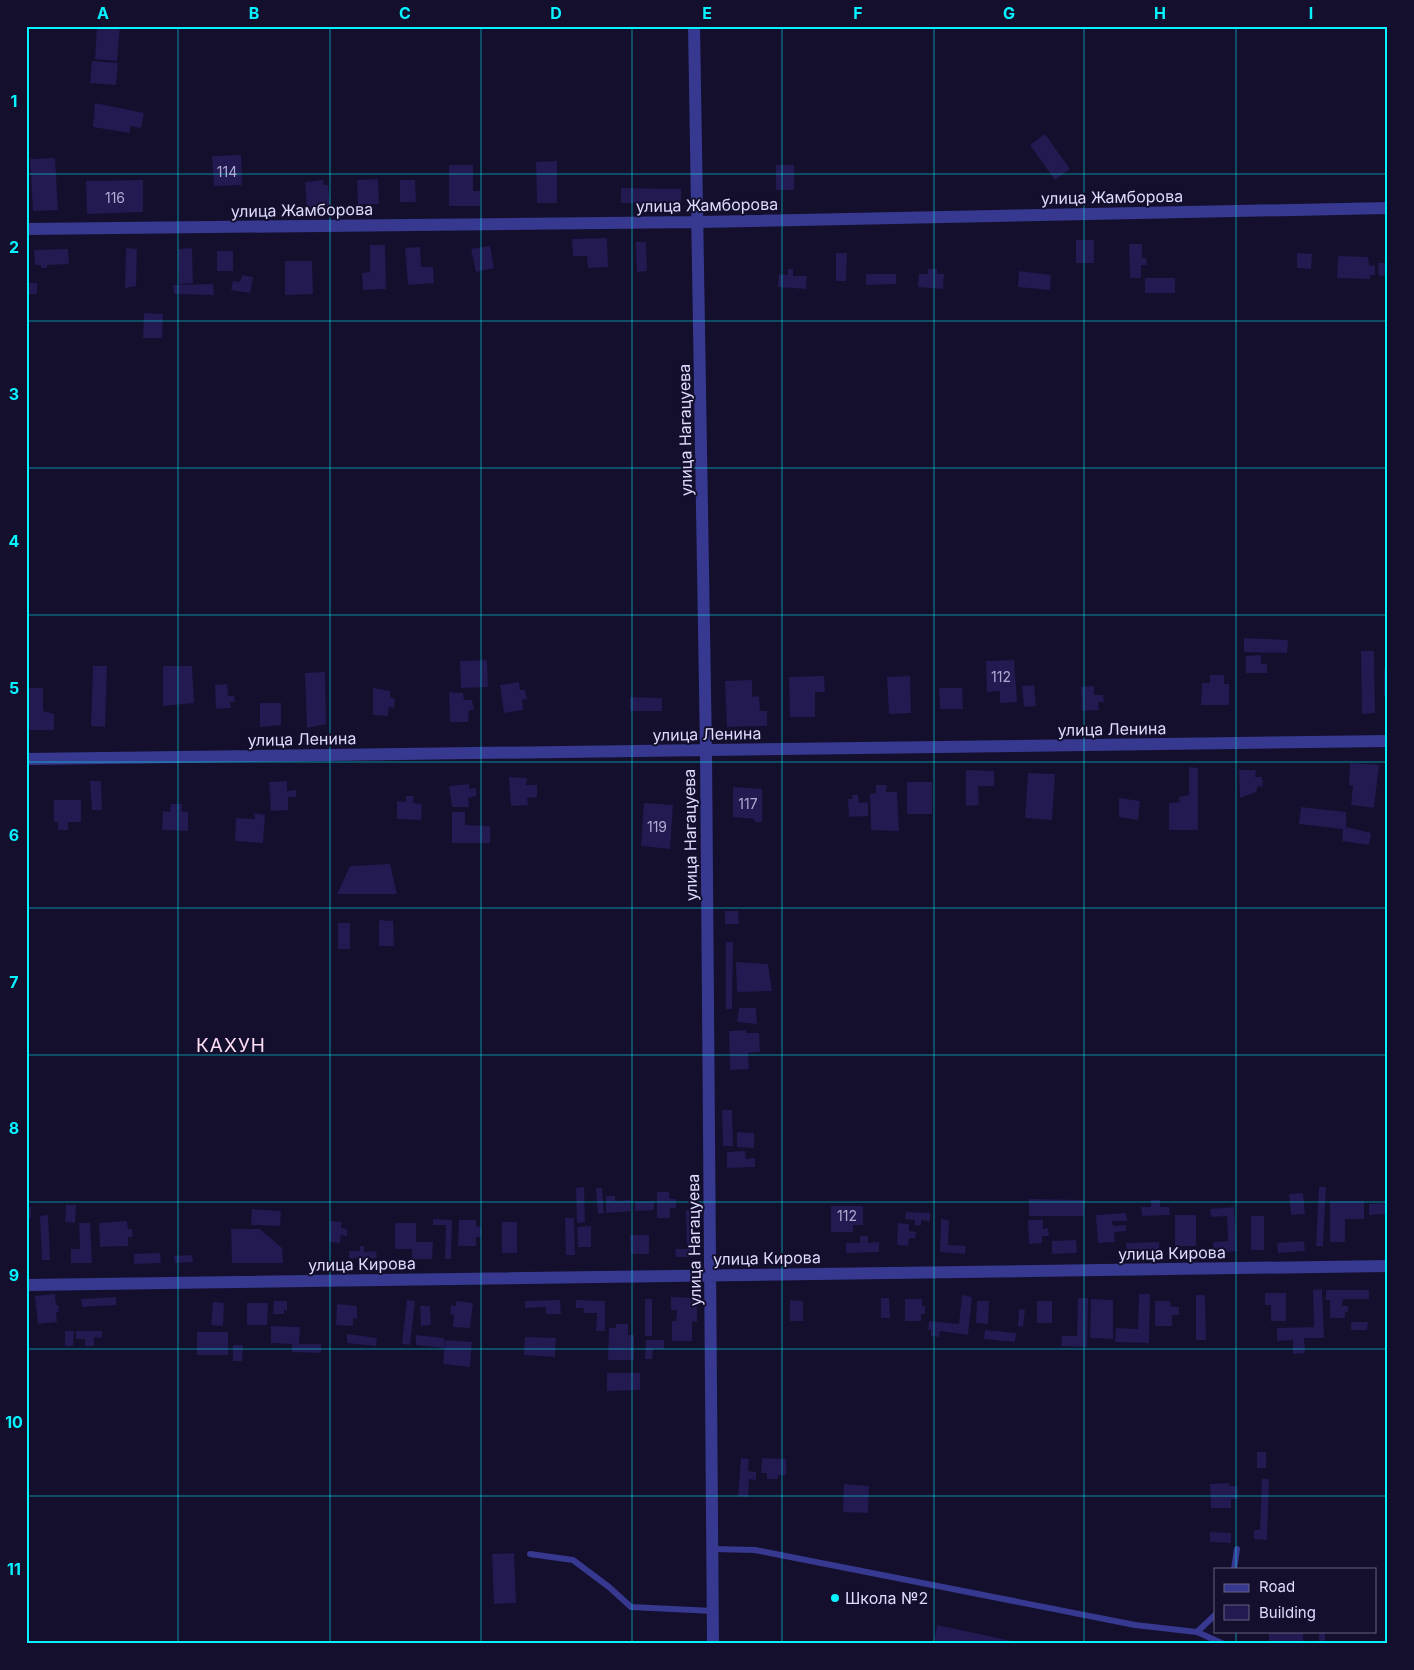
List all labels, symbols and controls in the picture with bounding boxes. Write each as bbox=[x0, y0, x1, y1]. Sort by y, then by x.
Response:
text: A bbox=[97, 3, 109, 23]
text: B bbox=[249, 3, 259, 23]
text: C bbox=[399, 3, 411, 23]
text: D bbox=[550, 3, 562, 23]
text: E bbox=[702, 3, 712, 23]
text: F bbox=[853, 3, 863, 23]
text: G bbox=[1003, 3, 1015, 23]
text: H bbox=[1154, 3, 1166, 23]
text: I bbox=[1309, 3, 1313, 23]
text: 1 bbox=[11, 91, 17, 111]
house number: 114 bbox=[217, 163, 237, 180]
street label: улица Жамборова bbox=[1041, 186, 1183, 208]
house number: 116 bbox=[105, 189, 125, 206]
street label: улица Жамборова bbox=[636, 194, 778, 216]
street label: улица Жамборова bbox=[231, 199, 373, 221]
text: 2 bbox=[9, 237, 19, 257]
street label: улица Нагацуева bbox=[674, 364, 696, 496]
text: 3 bbox=[9, 384, 19, 404]
text: 4 bbox=[9, 531, 20, 551]
house number: 112 bbox=[991, 668, 1011, 685]
text: 5 bbox=[9, 678, 19, 698]
street label: улица Ленина bbox=[1058, 718, 1166, 740]
street label: улица Ленина bbox=[653, 723, 761, 745]
street label: улица Ленина bbox=[248, 728, 356, 750]
street label: улица Нагацуева bbox=[679, 769, 701, 901]
house number: 117 bbox=[738, 795, 758, 812]
house number: 119 bbox=[647, 818, 667, 835]
text: 6 bbox=[9, 825, 19, 845]
text: 7 bbox=[9, 972, 19, 992]
district label: КАХУН bbox=[196, 1034, 266, 1057]
text: 8 bbox=[9, 1118, 19, 1138]
street label: улица Нагацуева bbox=[683, 1174, 705, 1306]
house number: 112 bbox=[837, 1207, 857, 1224]
street label: улица Кирова bbox=[1118, 1242, 1226, 1264]
street label: улица Кирова bbox=[713, 1247, 821, 1269]
street label: улица Кирова bbox=[308, 1253, 416, 1275]
text: 9 bbox=[9, 1265, 19, 1285]
text: 10 bbox=[5, 1412, 23, 1432]
text: 11 bbox=[7, 1559, 21, 1579]
legend bbox=[1214, 1568, 1376, 1632]
text: Road bbox=[1259, 1577, 1295, 1596]
place label: Школа №2 bbox=[845, 1588, 928, 1608]
marker: Школа №2 bbox=[829, 1592, 841, 1604]
text: Building bbox=[1259, 1603, 1316, 1622]

